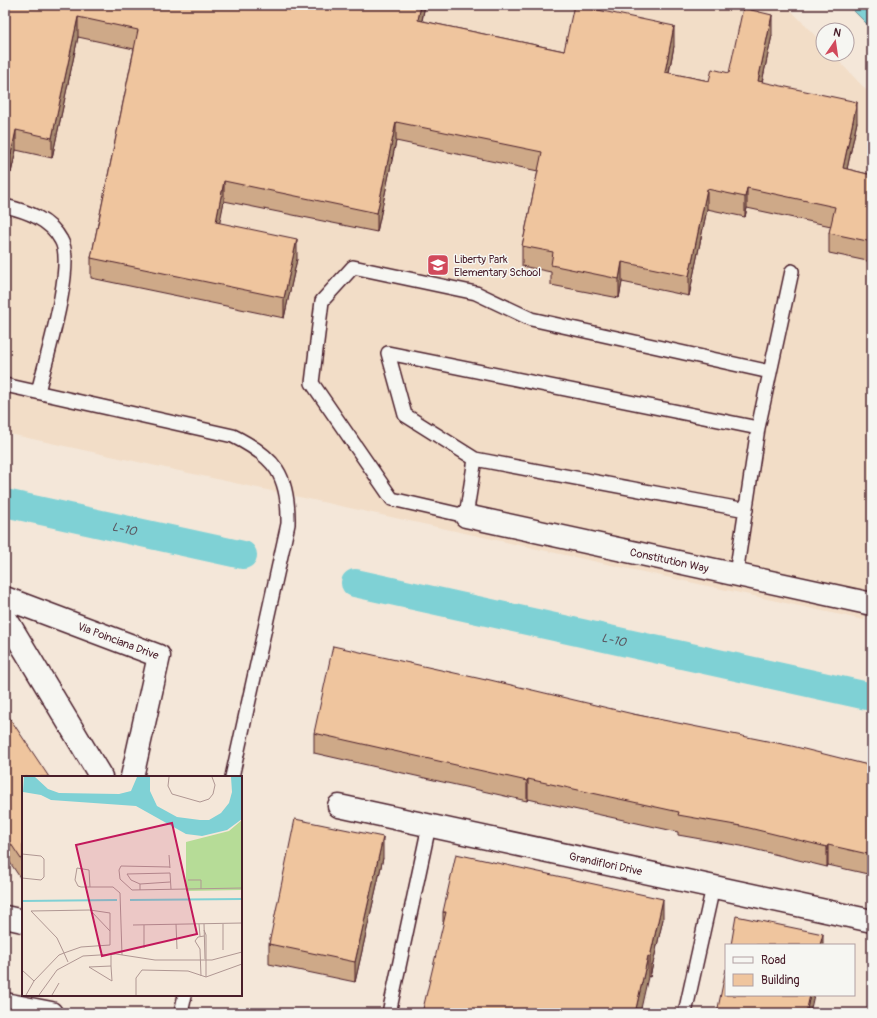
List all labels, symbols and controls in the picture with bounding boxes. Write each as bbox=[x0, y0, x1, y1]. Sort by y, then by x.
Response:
north arrow bbox=[815, 22, 855, 62]
text: N bbox=[832, 26, 843, 40]
school or university icon: Liberty Park Elementary School bbox=[425, 252, 451, 278]
place label: Liberty Park Elementary School bbox=[454, 253, 541, 279]
water label: L-10 bbox=[110, 520, 139, 540]
street label: Constitution Way bbox=[629, 546, 710, 575]
street label: Via Poinciana Drive bbox=[76, 620, 161, 663]
water label: L-10 bbox=[600, 631, 628, 651]
inset map bbox=[22, 776, 242, 996]
street label: Grandiflori Drive bbox=[568, 850, 644, 878]
legend bbox=[725, 944, 855, 996]
text: Road bbox=[761, 953, 786, 968]
text: Building bbox=[761, 973, 800, 988]

